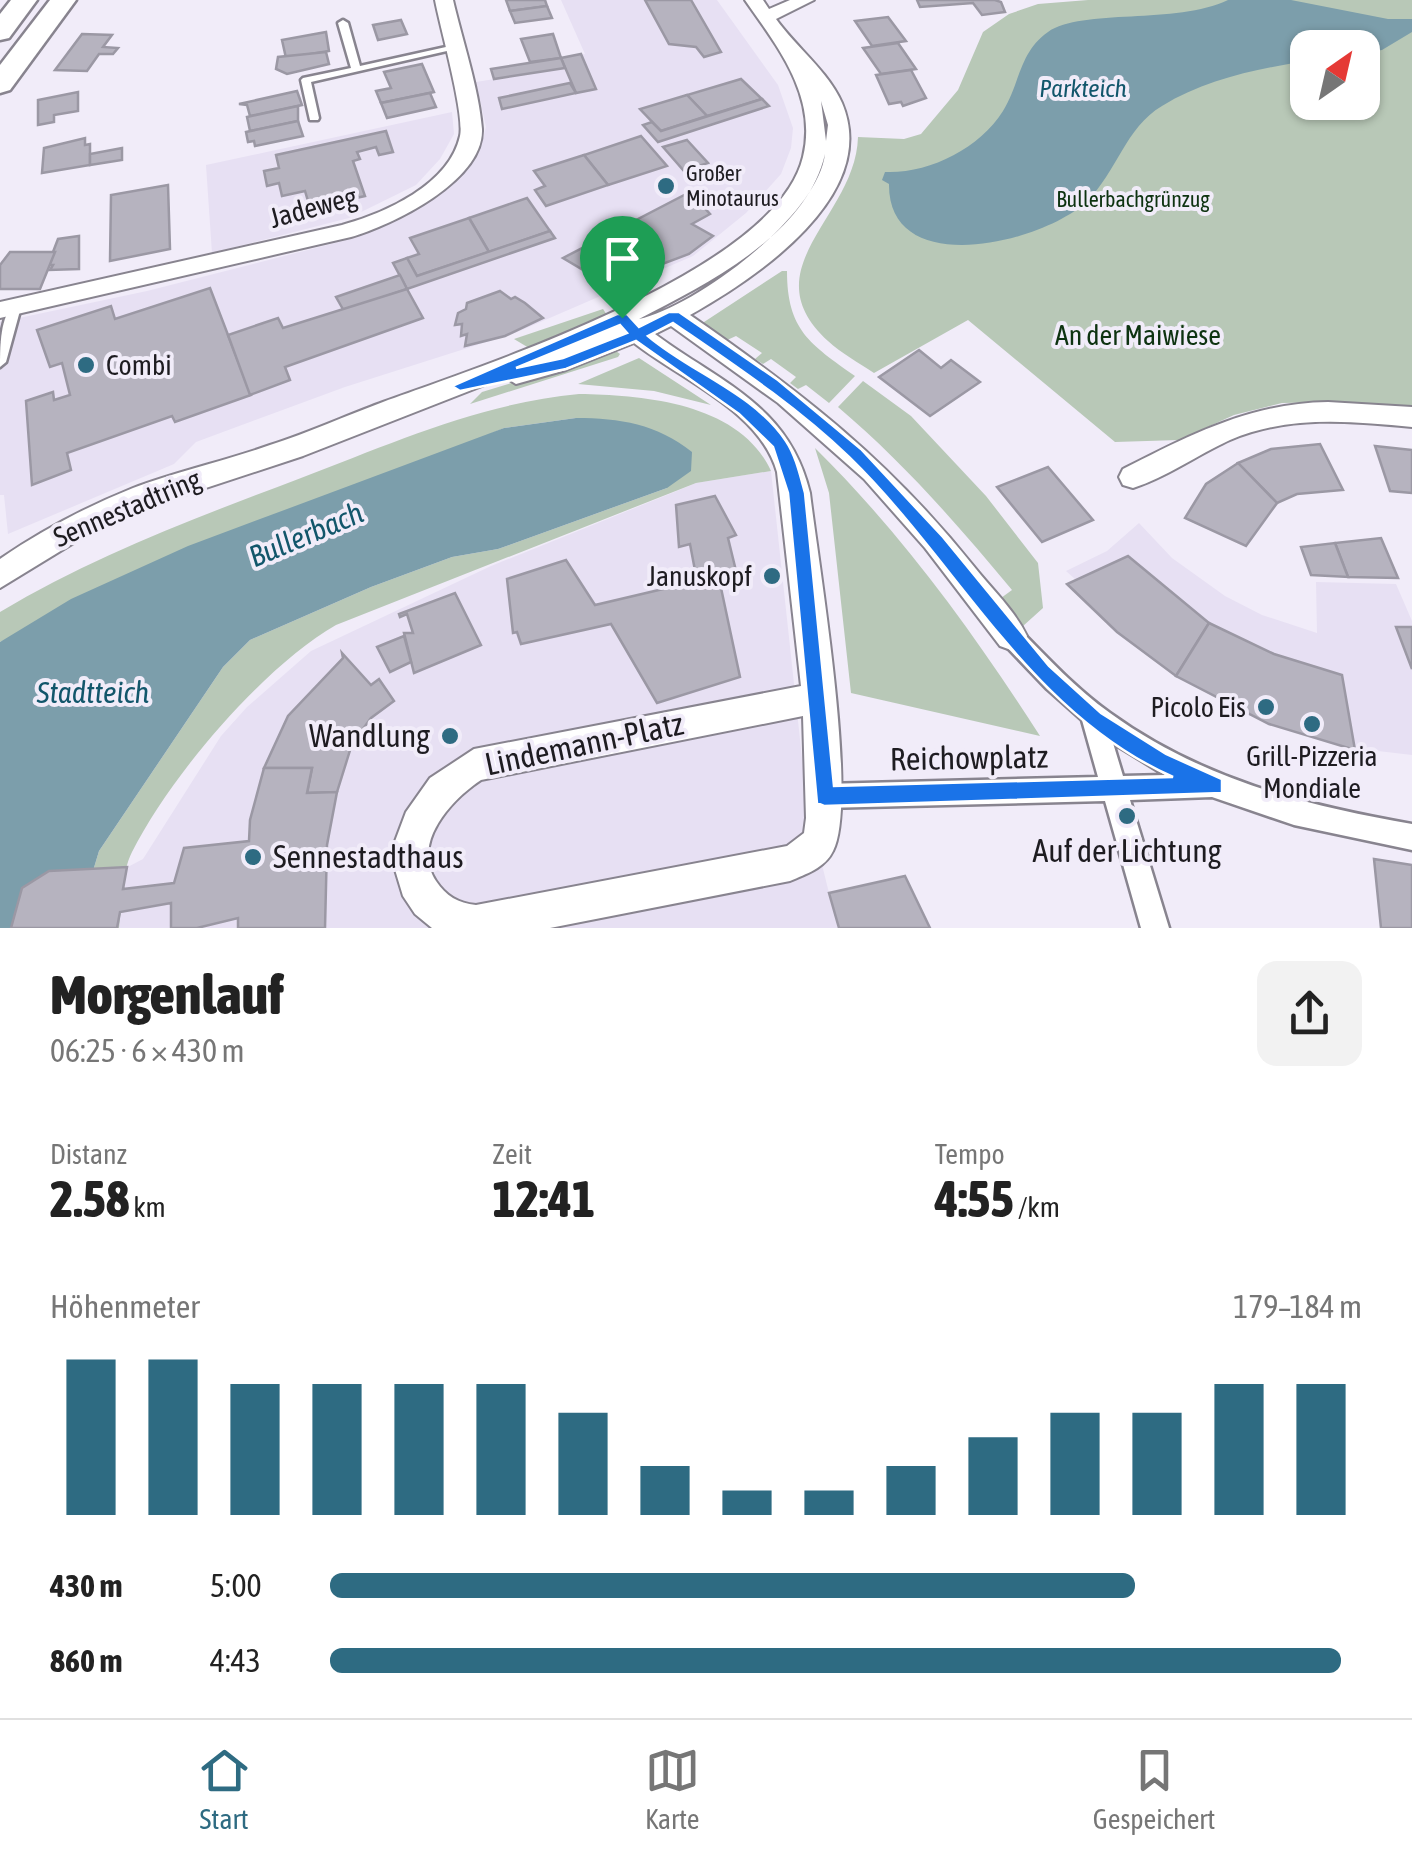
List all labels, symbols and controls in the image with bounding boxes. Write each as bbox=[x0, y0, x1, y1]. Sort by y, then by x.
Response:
north arrow bbox=[1290, 30, 1380, 120]
map controls bbox=[1290, 30, 1380, 120]
water label: Parkteich bbox=[1039, 74, 1127, 102]
place label: Großer Minotaurus bbox=[686, 160, 779, 211]
marker: Großer Minotaurus bbox=[655, 175, 677, 197]
street label: Jadeweg bbox=[266, 180, 360, 234]
park label: Bullerbachgrünzug bbox=[1056, 186, 1210, 212]
pin bbox=[580, 216, 665, 319]
icon: arrive bbox=[595, 231, 650, 286]
park label: An der Maiwiese bbox=[1055, 319, 1221, 351]
place label: Combi bbox=[106, 349, 172, 381]
marker: Combi bbox=[75, 354, 97, 376]
street label: Sennestadtring bbox=[49, 463, 205, 553]
water label: Bullerbach bbox=[244, 495, 368, 573]
place label: Januskopf bbox=[647, 560, 752, 592]
marker: Januskopf bbox=[761, 565, 783, 587]
water label: Stadtteich bbox=[36, 675, 149, 709]
place label: Picolo Eis bbox=[1150, 691, 1246, 723]
marker: Picolo Eis bbox=[1255, 696, 1277, 718]
street label: Lindemann-Platz bbox=[481, 704, 687, 783]
marker: Grill-Pizzeria Mondiale bbox=[1301, 713, 1323, 735]
place label: Wandlung bbox=[309, 717, 430, 754]
marker: Wandlung bbox=[439, 725, 461, 747]
street label: Reichowplatz bbox=[890, 738, 1049, 777]
place label: Grill-Pizzeria Mondiale bbox=[1246, 740, 1378, 804]
marker: Auf der Lichtung bbox=[1116, 805, 1138, 827]
place label: Auf der Lichtung bbox=[1033, 832, 1222, 869]
place label: Sennestadthaus bbox=[273, 838, 463, 875]
marker: Sennestadthaus bbox=[242, 846, 264, 868]
button: share bbox=[1257, 961, 1362, 1066]
text: Morgenlauf bbox=[50, 963, 283, 1026]
text: 06:25 · 6 × 430 m bbox=[50, 1032, 244, 1069]
text: Distanz bbox=[50, 1138, 127, 1170]
text: Zeit bbox=[492, 1138, 532, 1170]
text: Tempo bbox=[935, 1138, 1005, 1170]
text: 2.58 bbox=[50, 1170, 129, 1228]
text: 12:41 bbox=[492, 1170, 595, 1228]
text: 4:55 bbox=[935, 1170, 1014, 1228]
text: km bbox=[129, 1191, 166, 1223]
text: /km bbox=[1014, 1191, 1060, 1223]
text: Höhenmeter bbox=[50, 1288, 200, 1325]
text: 179–184 m bbox=[1233, 1288, 1362, 1325]
text: 430 m bbox=[50, 1567, 123, 1604]
text: 5:00 bbox=[210, 1567, 261, 1604]
text: 860 m bbox=[50, 1642, 123, 1679]
text: 4:43 bbox=[210, 1642, 261, 1679]
tab: Start bbox=[197, 1743, 252, 1835]
tab: Karte bbox=[645, 1743, 700, 1835]
tab: Gespeichert bbox=[1093, 1743, 1215, 1835]

